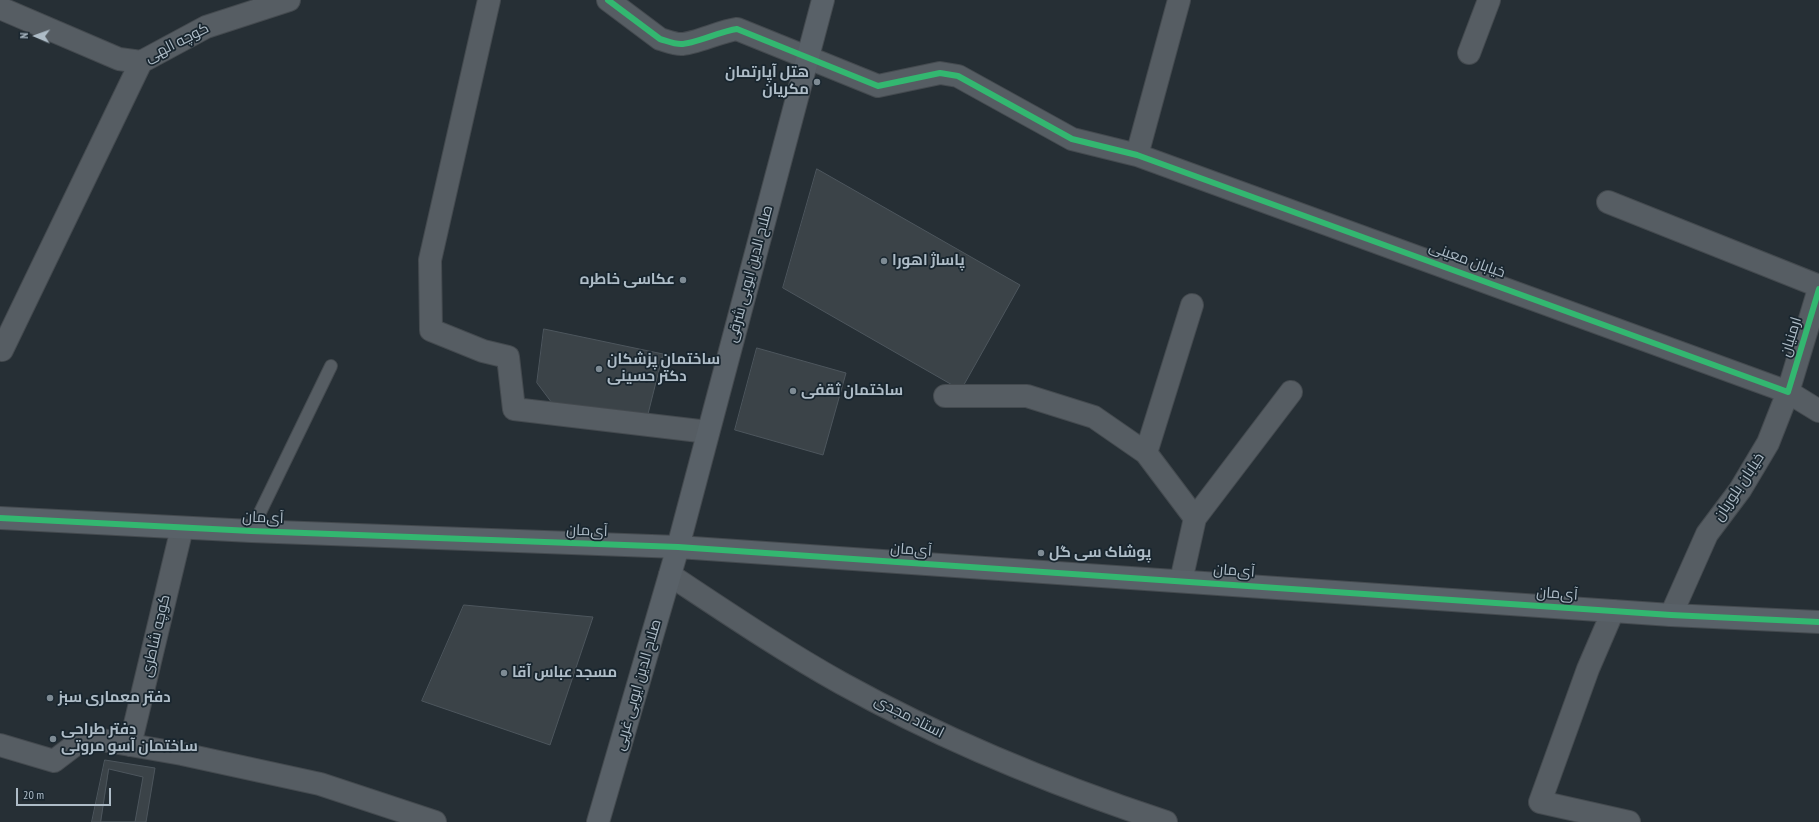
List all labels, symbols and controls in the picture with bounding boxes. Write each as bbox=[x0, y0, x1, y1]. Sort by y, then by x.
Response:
north arrow bbox=[16, 16, 56, 56]
street label: کوچه الهی bbox=[142, 19, 212, 67]
text: N bbox=[17, 32, 31, 39]
place label: هتل آپارتمان مکریان bbox=[725, 64, 809, 99]
marker: هتل آپارتمان مکریان bbox=[812, 77, 822, 87]
street label: صلاح الدین ایوبی شرقی bbox=[723, 203, 777, 345]
street label: خیابان معینی bbox=[1426, 238, 1508, 282]
place label: پاساژ اهورا bbox=[892, 252, 965, 270]
marker: پاساژ اهورا bbox=[879, 256, 889, 266]
place label: عکاسی خاطره bbox=[580, 271, 675, 289]
marker: عکاسی خاطره bbox=[678, 275, 688, 285]
street label: ارمنیان bbox=[1776, 315, 1806, 359]
place label: ساختمان پزشکان دکتر حسینی bbox=[607, 351, 720, 386]
marker: ساختمان پزشکان دکتر حسینی bbox=[594, 364, 604, 374]
place label: ساختمان ثقفی bbox=[801, 382, 903, 400]
marker: ساختمان ثقفی bbox=[788, 386, 798, 396]
street label: خیابان بلوریان bbox=[1710, 449, 1768, 525]
street label: آی‌مان bbox=[242, 508, 284, 528]
street label: آی‌مان bbox=[566, 521, 608, 541]
street label: آی‌مان bbox=[890, 540, 932, 560]
place label: پوشاک سی گل bbox=[1049, 544, 1151, 562]
marker: پوشاک سی گل bbox=[1036, 548, 1046, 558]
street label: آی‌مان bbox=[1213, 561, 1255, 581]
street label: آی‌مان bbox=[1536, 584, 1578, 604]
street label: کوچه شاطری bbox=[138, 593, 174, 679]
street label: صلاح الدین ایوبی غریی bbox=[611, 617, 665, 753]
place label: مسجد عباس آقا bbox=[512, 664, 617, 682]
marker: مسجد عباس آقا bbox=[499, 668, 509, 678]
place label: دفتر معماری سبز bbox=[58, 689, 171, 707]
street label: استاد مجدی bbox=[871, 692, 947, 742]
marker: دفتر معماری سبز bbox=[45, 693, 55, 703]
place label: دفتر طراحی ساختمان آسو مروتی bbox=[61, 721, 198, 756]
marker: دفتر طراحی ساختمان آسو مروتی bbox=[48, 734, 58, 744]
scale bar bbox=[18, 780, 113, 806]
text: 20 m bbox=[23, 787, 44, 802]

